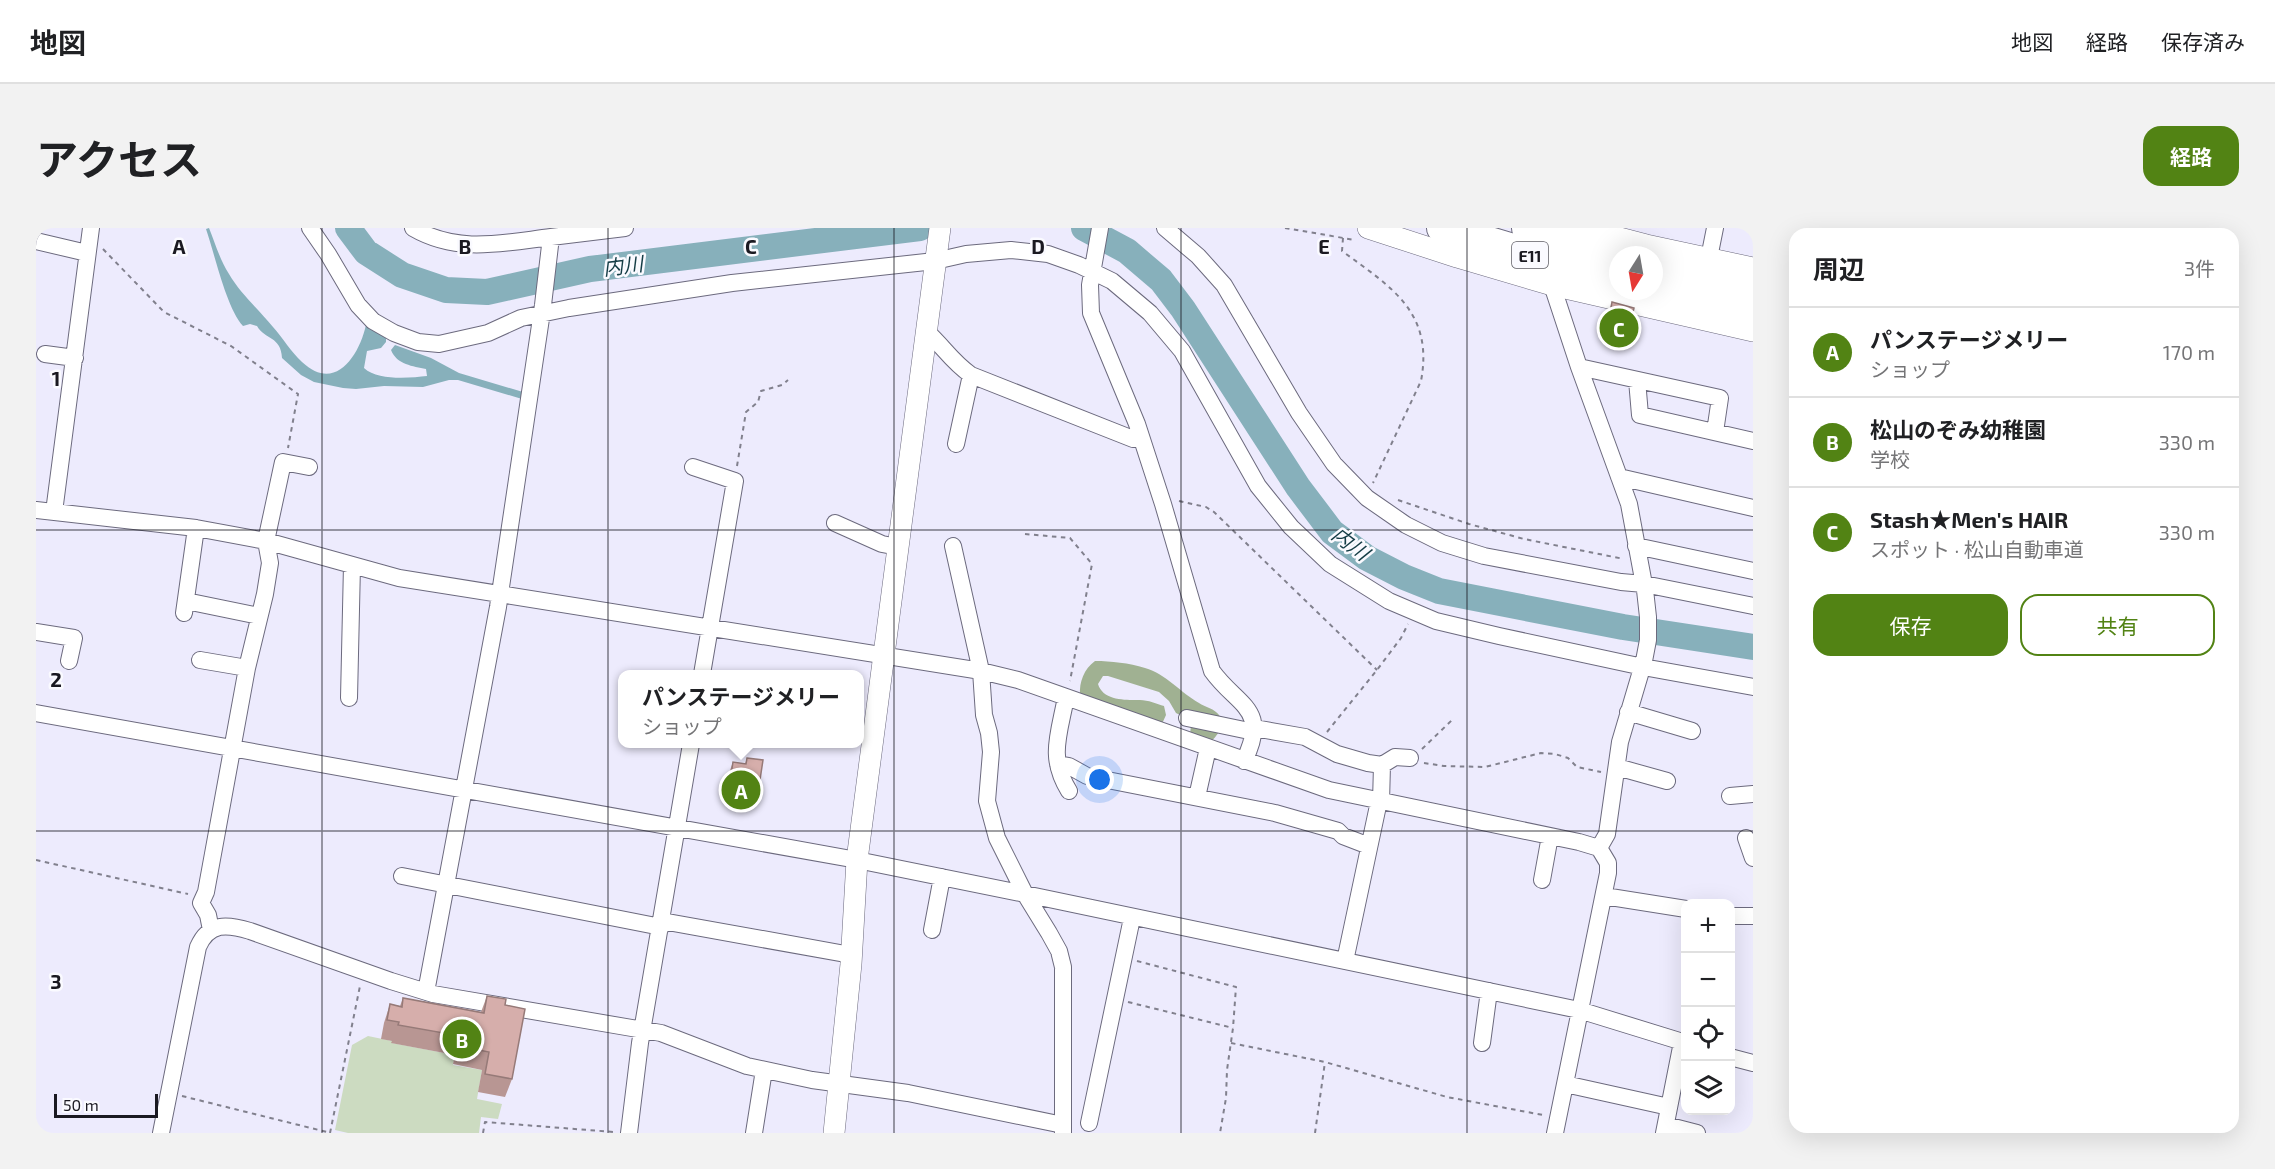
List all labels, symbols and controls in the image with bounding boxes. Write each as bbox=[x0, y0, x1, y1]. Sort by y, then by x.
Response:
text: 地図 bbox=[30, 25, 86, 59]
text: 地図 bbox=[2011, 29, 2053, 54]
text: 経路 bbox=[2086, 29, 2128, 54]
text: 保存済み bbox=[2161, 29, 2245, 54]
button: 経路 bbox=[2143, 126, 2239, 186]
text: アクセス bbox=[36, 133, 202, 183]
text: A bbox=[172, 234, 186, 258]
text: B bbox=[459, 234, 471, 258]
text: C bbox=[745, 234, 757, 258]
text: D bbox=[1031, 234, 1045, 258]
text: E bbox=[1318, 234, 1330, 258]
road number: E11 bbox=[1512, 242, 1548, 268]
north arrow bbox=[1609, 246, 1663, 300]
water label: 内川 bbox=[602, 250, 646, 279]
text: 周辺 bbox=[1813, 253, 1865, 284]
text: 3件 bbox=[2184, 256, 2215, 280]
pin: C bbox=[1600, 306, 1638, 350]
text: パンステージメリー bbox=[1870, 326, 2068, 352]
text: A bbox=[1826, 340, 1839, 364]
text: 170 m bbox=[2163, 340, 2215, 364]
text: ショップ bbox=[1870, 357, 1950, 381]
text: 1 bbox=[52, 366, 60, 390]
text: 松山のぞみ幼稚園 bbox=[1870, 416, 2046, 442]
text: B bbox=[1826, 430, 1839, 454]
text: 330 m bbox=[2159, 430, 2215, 454]
text: 学校 bbox=[1870, 447, 1910, 471]
text: Stash★Men's HAIR bbox=[1870, 506, 2068, 532]
text: C bbox=[1827, 520, 1838, 544]
text: 330 m bbox=[2159, 520, 2215, 544]
water label: 内川 bbox=[1328, 521, 1376, 566]
text: スポット · 松山自動車道 bbox=[1870, 537, 2084, 561]
button: 保存 bbox=[1813, 594, 2008, 656]
button: 共有 bbox=[2020, 594, 2215, 656]
text: 2 bbox=[50, 667, 62, 691]
popup bbox=[618, 670, 864, 748]
text: パンステージメリー bbox=[642, 683, 840, 709]
text: ショップ bbox=[642, 714, 722, 738]
your location bbox=[1085, 765, 1114, 794]
pin: A bbox=[722, 768, 760, 812]
map controls bbox=[1681, 899, 1735, 1115]
button: + bbox=[1681, 899, 1735, 953]
button: − bbox=[1681, 953, 1735, 1007]
text: 3 bbox=[50, 969, 62, 993]
button: locate bbox=[1681, 1007, 1735, 1061]
pin: B bbox=[442, 1016, 482, 1062]
button: layers bbox=[1681, 1061, 1735, 1115]
scale bar bbox=[54, 1091, 158, 1118]
text: 50 m bbox=[63, 1095, 99, 1114]

